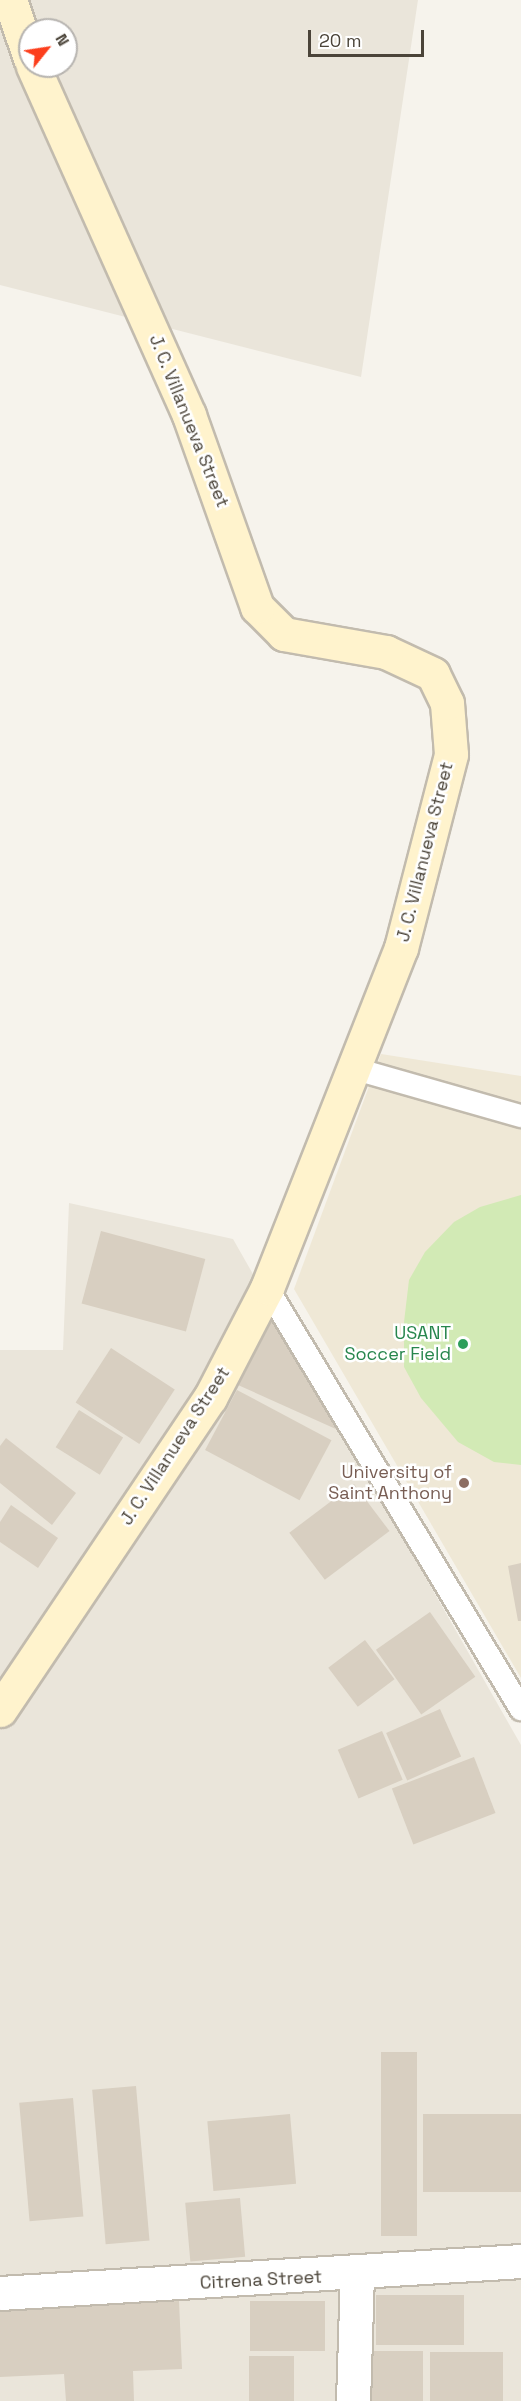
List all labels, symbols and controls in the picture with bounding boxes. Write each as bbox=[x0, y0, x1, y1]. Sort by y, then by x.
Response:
north arrow bbox=[18, 18, 78, 78]
scale bar bbox=[311, 18, 426, 56]
text: 20 m bbox=[319, 29, 362, 52]
text: N bbox=[51, 30, 74, 50]
street label: J. C. Villanueva Street bbox=[144, 331, 234, 511]
street label: J. C. Villanueva Street bbox=[392, 759, 458, 945]
place label: USANT Soccer Field bbox=[344, 1323, 451, 1366]
marker: USANT Soccer Field bbox=[456, 1337, 470, 1351]
street label: J. C. Villanueva Street bbox=[115, 1362, 235, 1530]
place label: University of Saint Anthony bbox=[328, 1462, 452, 1504]
marker: University of Saint Anthony bbox=[457, 1476, 471, 1490]
street label: Citrena Street bbox=[199, 2266, 323, 2294]

